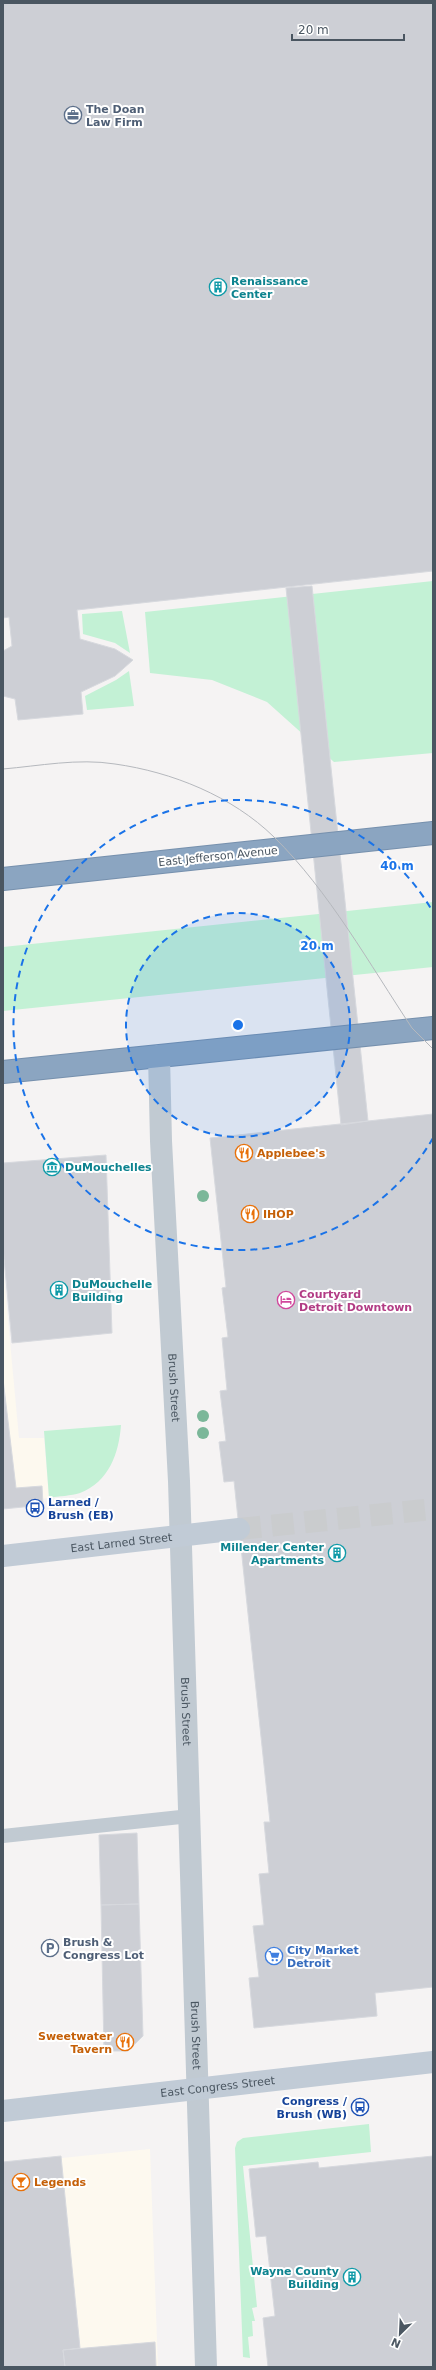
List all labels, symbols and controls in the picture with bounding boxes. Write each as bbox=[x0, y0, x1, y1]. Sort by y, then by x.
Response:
scale bar bbox=[292, 16, 404, 42]
text: 20 m bbox=[298, 23, 329, 37]
place label: The Doan Law Firm bbox=[86, 103, 145, 129]
office icon: The Doan Law Firm bbox=[63, 105, 83, 125]
place label: Renaissance Center bbox=[231, 275, 308, 301]
building icon: Renaissance Center bbox=[208, 277, 228, 297]
street label: East Jefferson Avenue bbox=[158, 844, 279, 869]
text: 40 m bbox=[380, 859, 414, 873]
text: 20 m bbox=[300, 939, 334, 953]
centre of rings bbox=[231, 1018, 245, 1032]
restaurant icon: Applebee's bbox=[234, 1143, 254, 1163]
place label: Applebee's bbox=[257, 1147, 326, 1160]
museum icon: DuMouchelles bbox=[42, 1157, 62, 1177]
place label: DuMouchelles bbox=[65, 1161, 152, 1174]
restaurant icon: IHOP bbox=[240, 1204, 260, 1224]
place label: IHOP bbox=[263, 1208, 294, 1221]
place label: DuMouchelle Building bbox=[72, 1278, 152, 1304]
building icon: DuMouchelle Building bbox=[49, 1280, 69, 1300]
place label: Courtyard Detroit Downtown bbox=[299, 1288, 412, 1314]
hotel icon: Courtyard Detroit Downtown bbox=[276, 1290, 296, 1310]
street label: Brush Street bbox=[165, 1353, 182, 1423]
place label: Larned / Brush (EB) bbox=[48, 1496, 114, 1522]
bus stop icon: Larned / Brush (EB) bbox=[25, 1498, 45, 1518]
street label: East Larned Street bbox=[70, 1531, 173, 1555]
place label: Millender Center Apartments bbox=[220, 1541, 325, 1567]
building icon: Millender Center Apartments bbox=[327, 1543, 347, 1563]
street label: Brush Street bbox=[178, 1677, 193, 1747]
place label: Brush & Congress Lot bbox=[63, 1936, 144, 1962]
parking icon: Brush & Congress Lot bbox=[40, 1938, 60, 1958]
place label: City Market Detroit bbox=[287, 1944, 359, 1970]
supermarket icon: City Market Detroit bbox=[264, 1946, 284, 1966]
street label: Brush Street bbox=[188, 2001, 203, 2070]
place label: Sweetwater Tavern bbox=[38, 2030, 113, 2056]
restaurant icon: Sweetwater Tavern bbox=[115, 2032, 135, 2052]
street label: East Congress Street bbox=[160, 2074, 276, 2100]
place label: Congress / Brush (WB) bbox=[277, 2095, 348, 2121]
bus stop icon: Congress / Brush (WB) bbox=[350, 2097, 370, 2117]
bar icon: Legends bbox=[11, 2172, 31, 2192]
place label: Legends bbox=[34, 2176, 87, 2189]
place label: Wayne County Building bbox=[250, 2265, 339, 2291]
building icon: Wayne County Building bbox=[342, 2267, 362, 2287]
north arrow bbox=[380, 2314, 420, 2354]
text: N bbox=[389, 2335, 403, 2350]

